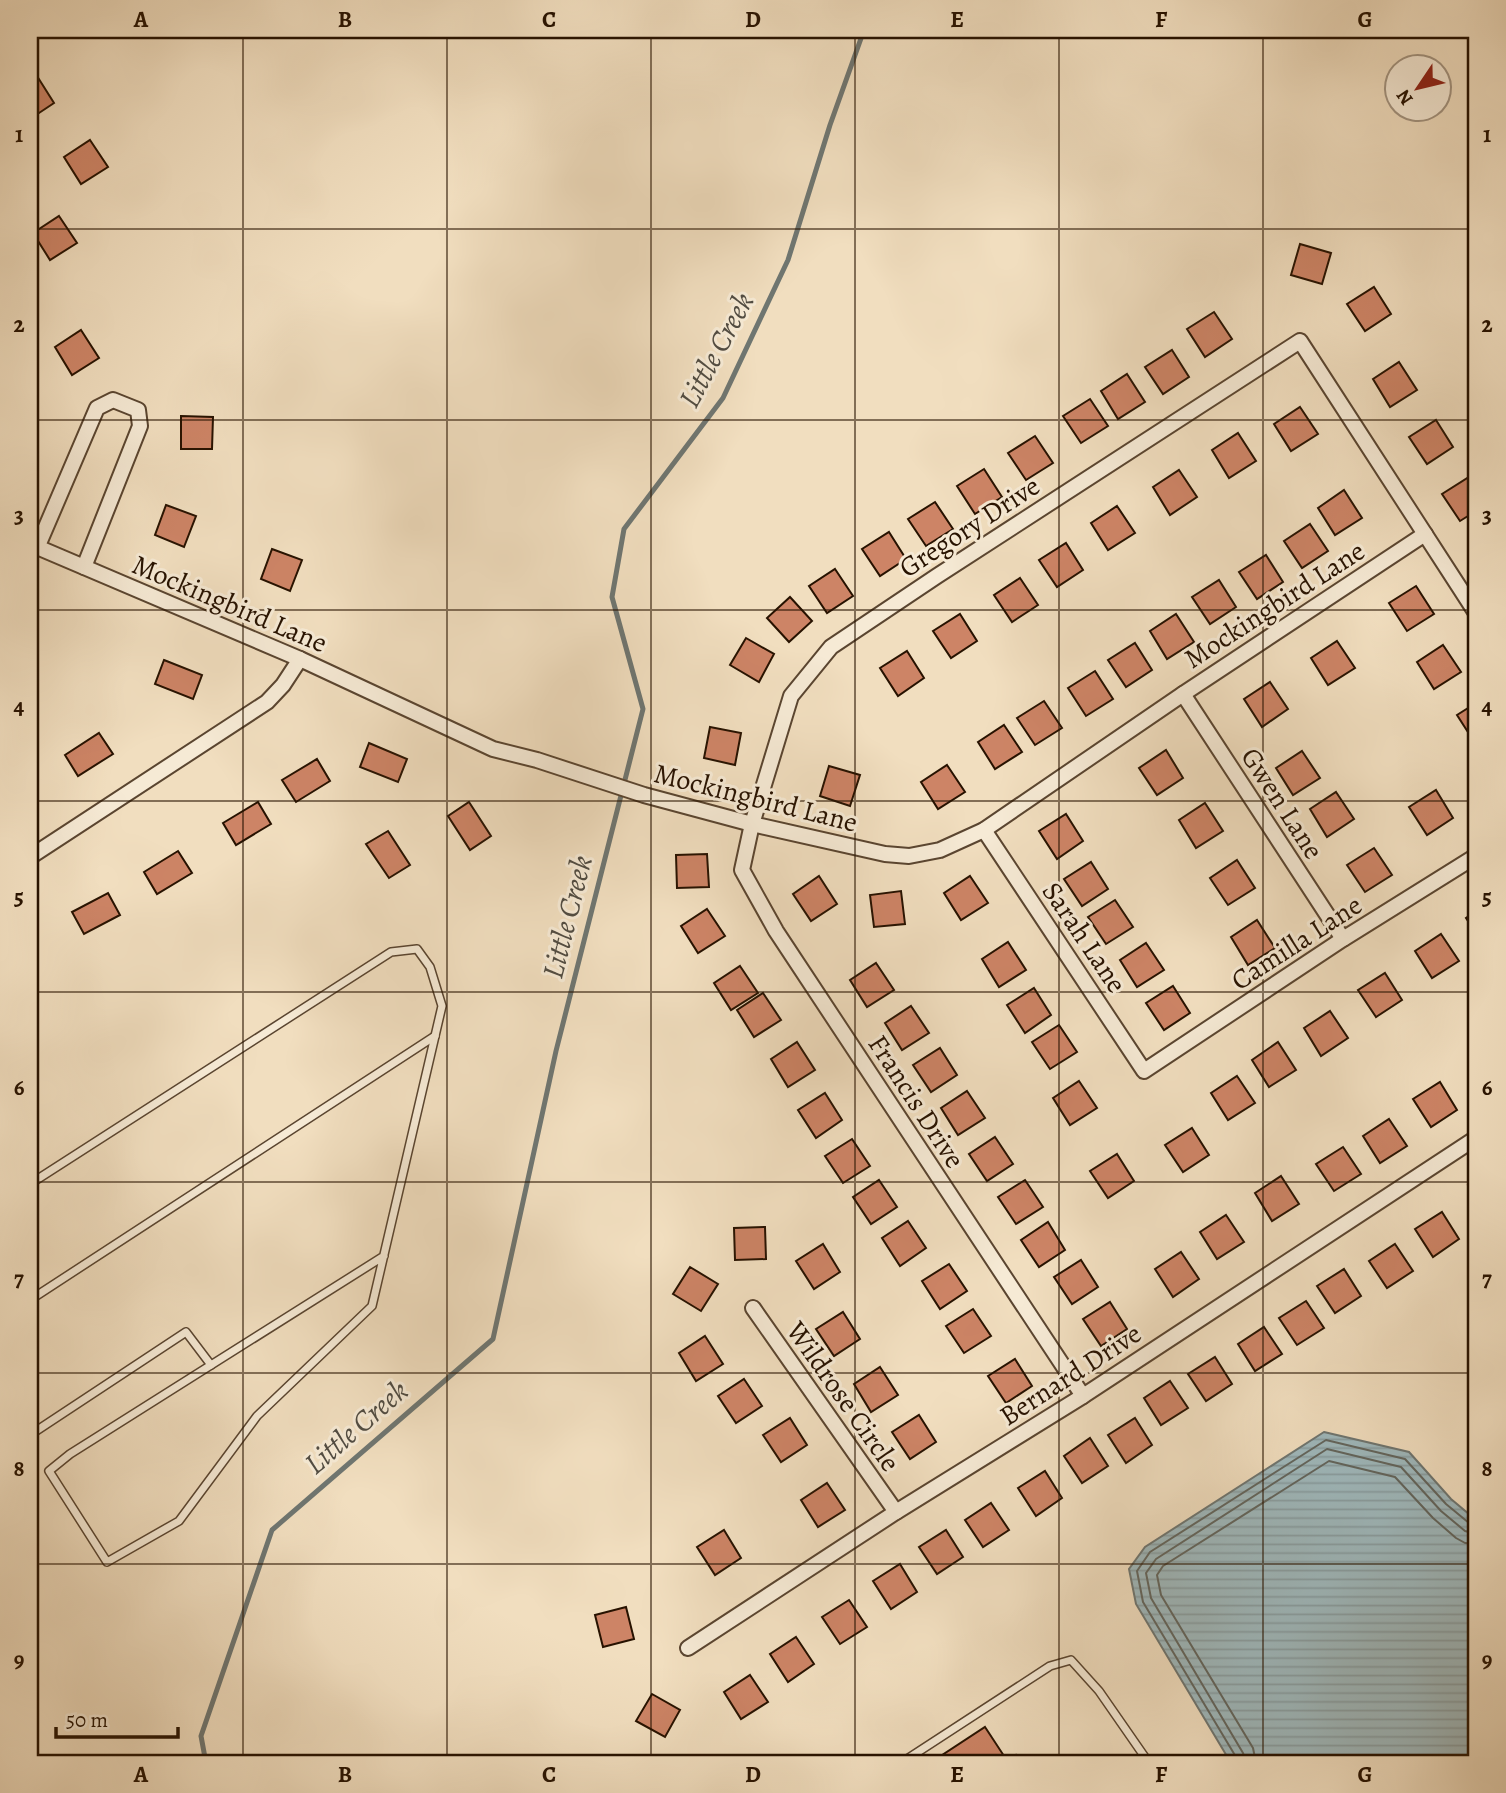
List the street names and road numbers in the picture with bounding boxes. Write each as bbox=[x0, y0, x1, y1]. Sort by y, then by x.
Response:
street label: Gregory Drive bbox=[892, 467, 1047, 587]
street label: Mockingbird Lane bbox=[1177, 532, 1372, 678]
street label: Mockingbird Lane bbox=[126, 546, 333, 662]
street label: Gwen Lane bbox=[1232, 740, 1332, 867]
street label: Mockingbird Lane bbox=[650, 754, 861, 842]
street label: Sarah Lane bbox=[1033, 875, 1135, 1001]
street label: Camilla Lane bbox=[1224, 886, 1369, 999]
street label: Francis Drive bbox=[859, 1027, 974, 1176]
street label: Wildrose Circle bbox=[777, 1313, 909, 1479]
street label: Bernard Drive bbox=[992, 1315, 1149, 1435]

